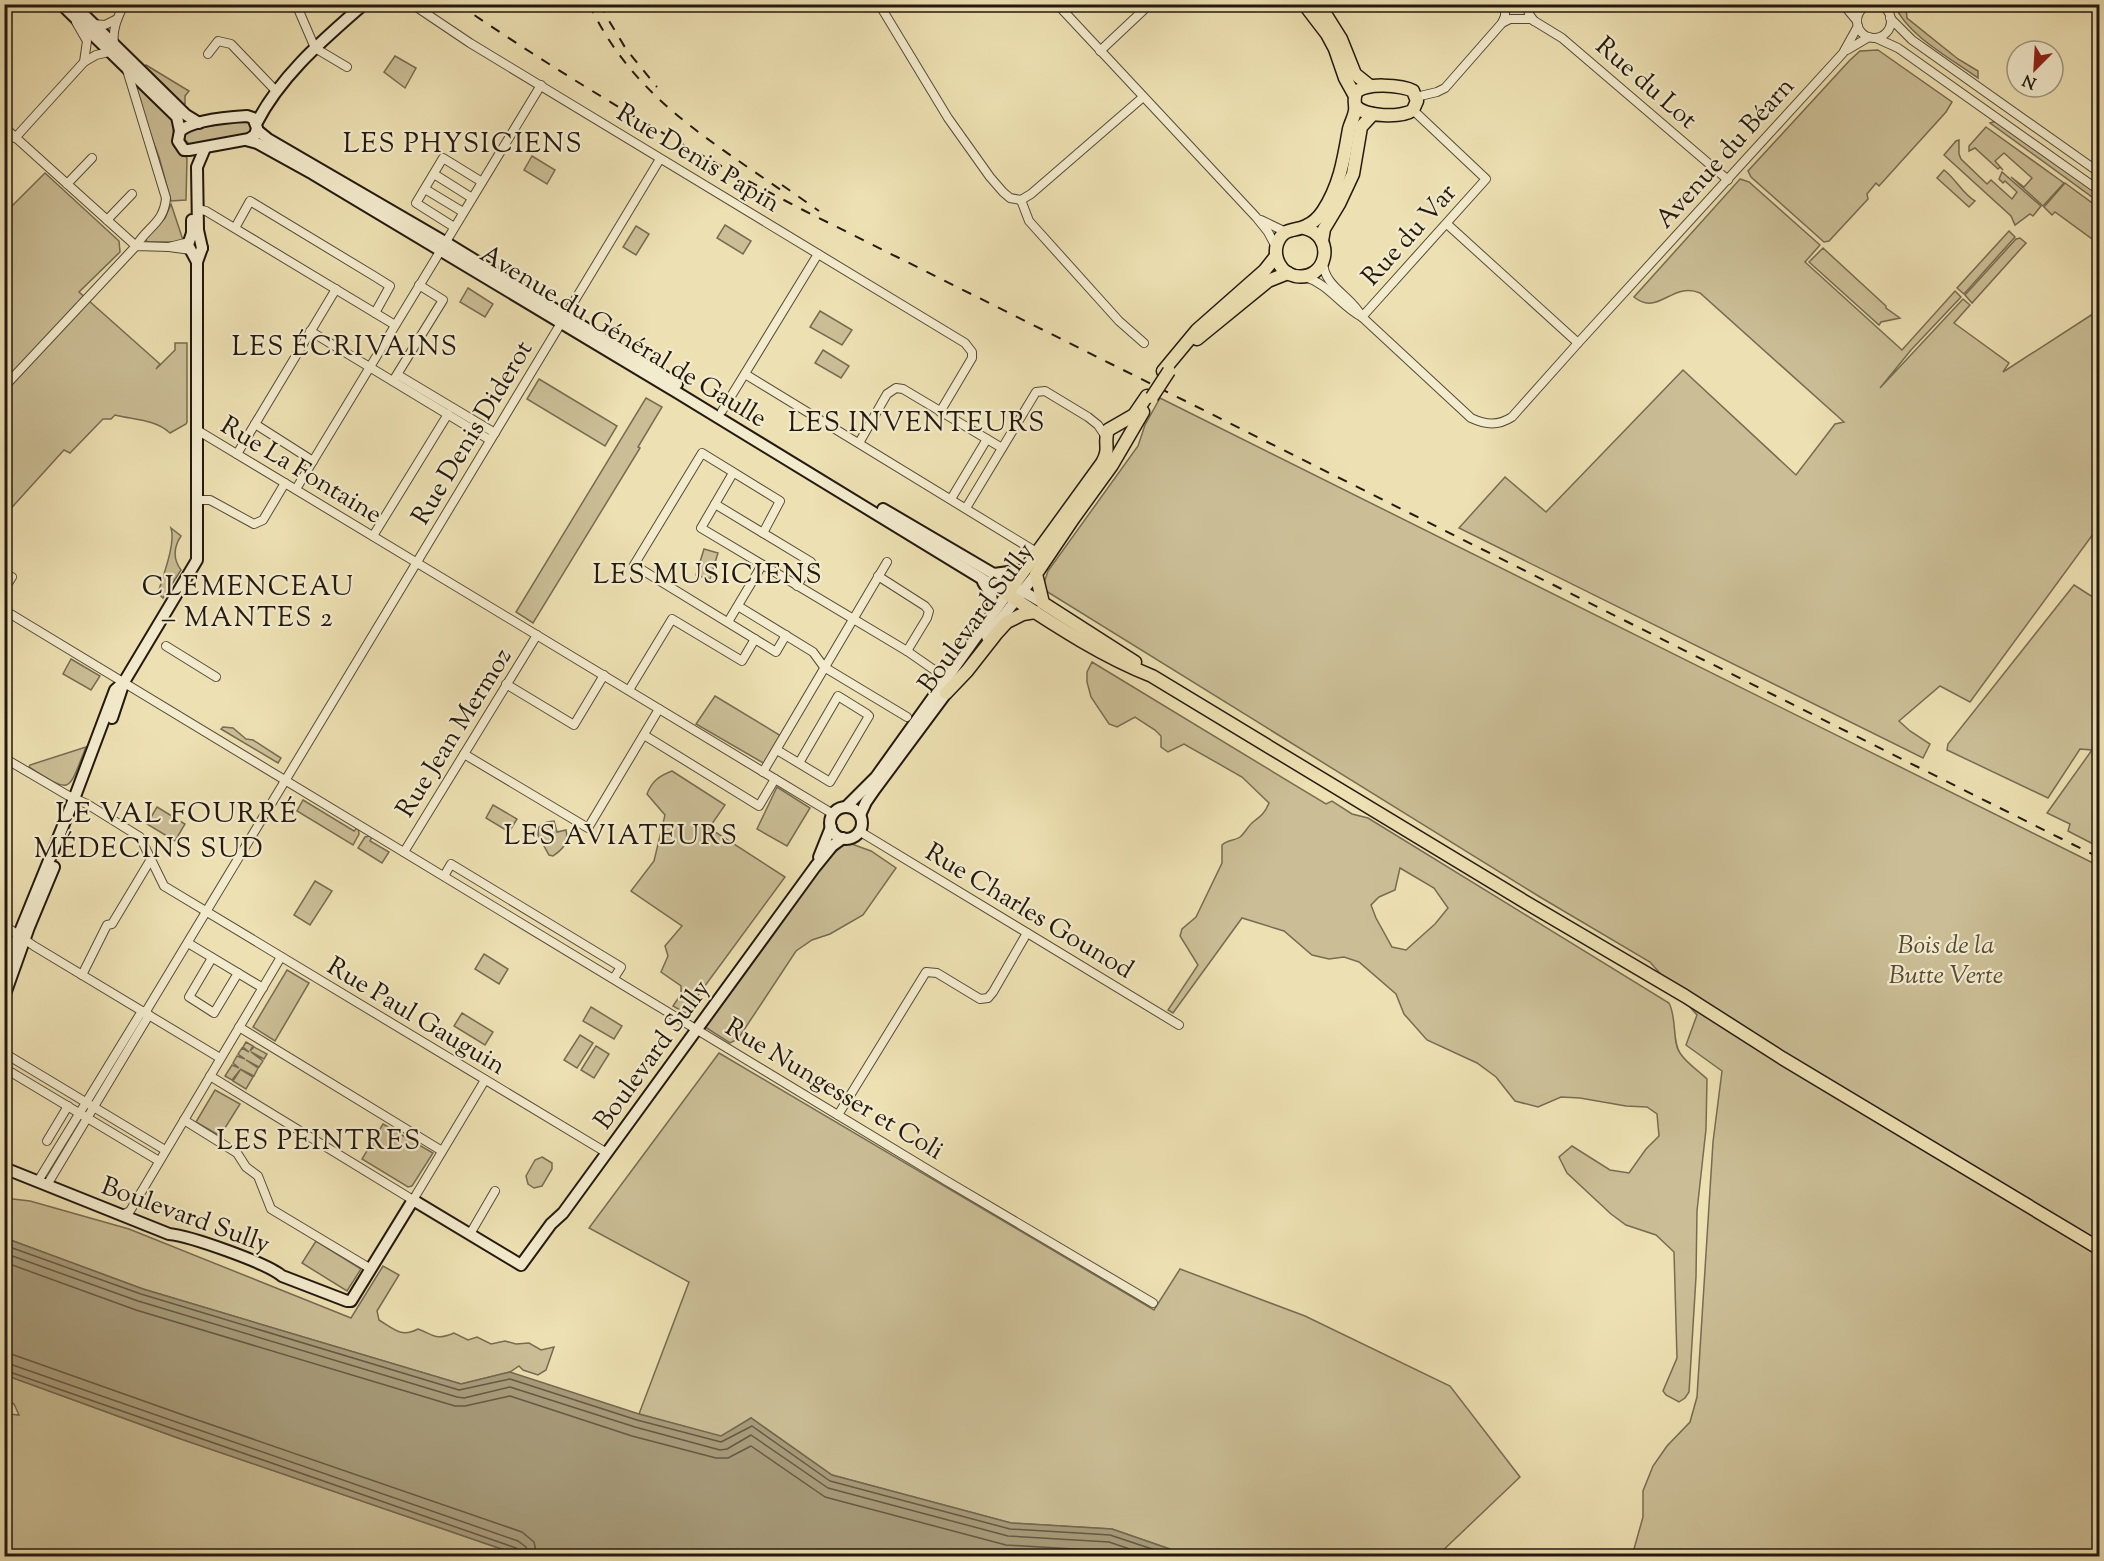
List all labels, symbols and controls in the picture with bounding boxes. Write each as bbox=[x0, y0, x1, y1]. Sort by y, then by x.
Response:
street label: Rue du Lot bbox=[1586, 29, 1704, 139]
north arrow bbox=[2005, 39, 2065, 99]
text: N bbox=[2019, 67, 2040, 94]
street label: Avenue du Béarn bbox=[1648, 70, 1804, 238]
street label: Rue Denis Papin bbox=[609, 96, 787, 223]
district label: LES PHYSICIENS bbox=[343, 126, 583, 165]
street label: Rue du Var bbox=[1354, 176, 1466, 295]
street label: Avenue du Général de Gaulle bbox=[472, 237, 773, 438]
district label: LES ÉCRIVAINS bbox=[232, 329, 458, 368]
street label: Rue Denis Diderot bbox=[403, 334, 543, 532]
district label: LES INVENTEURS bbox=[788, 405, 1046, 444]
street label: Rue La Fontaine bbox=[213, 408, 388, 534]
street label: Boulevard Sully bbox=[910, 536, 1044, 701]
district label: LES MUSICIENS bbox=[593, 557, 823, 596]
district label: CLEMENCEAU – MANTES 2 bbox=[142, 569, 354, 639]
street label: Rue Jean Mermoz bbox=[388, 641, 522, 825]
district label: LE VAL FOURRÉ bbox=[56, 795, 298, 835]
district label: LES AVIATEURS bbox=[504, 818, 738, 857]
district label: MÉDECINS SUD bbox=[34, 831, 264, 870]
street label: Rue Charles Gounod bbox=[917, 835, 1140, 989]
park label: Bois de la Butte Verte bbox=[1889, 928, 2003, 995]
street label: Rue Paul Gauguin bbox=[319, 949, 512, 1085]
street label: Boulevard Sully bbox=[586, 973, 720, 1138]
street label: Rue Nungesser et Coli bbox=[717, 1010, 950, 1170]
district label: LES PEINTRES bbox=[216, 1123, 422, 1162]
street label: Boulevard Sully bbox=[96, 1169, 275, 1264]

